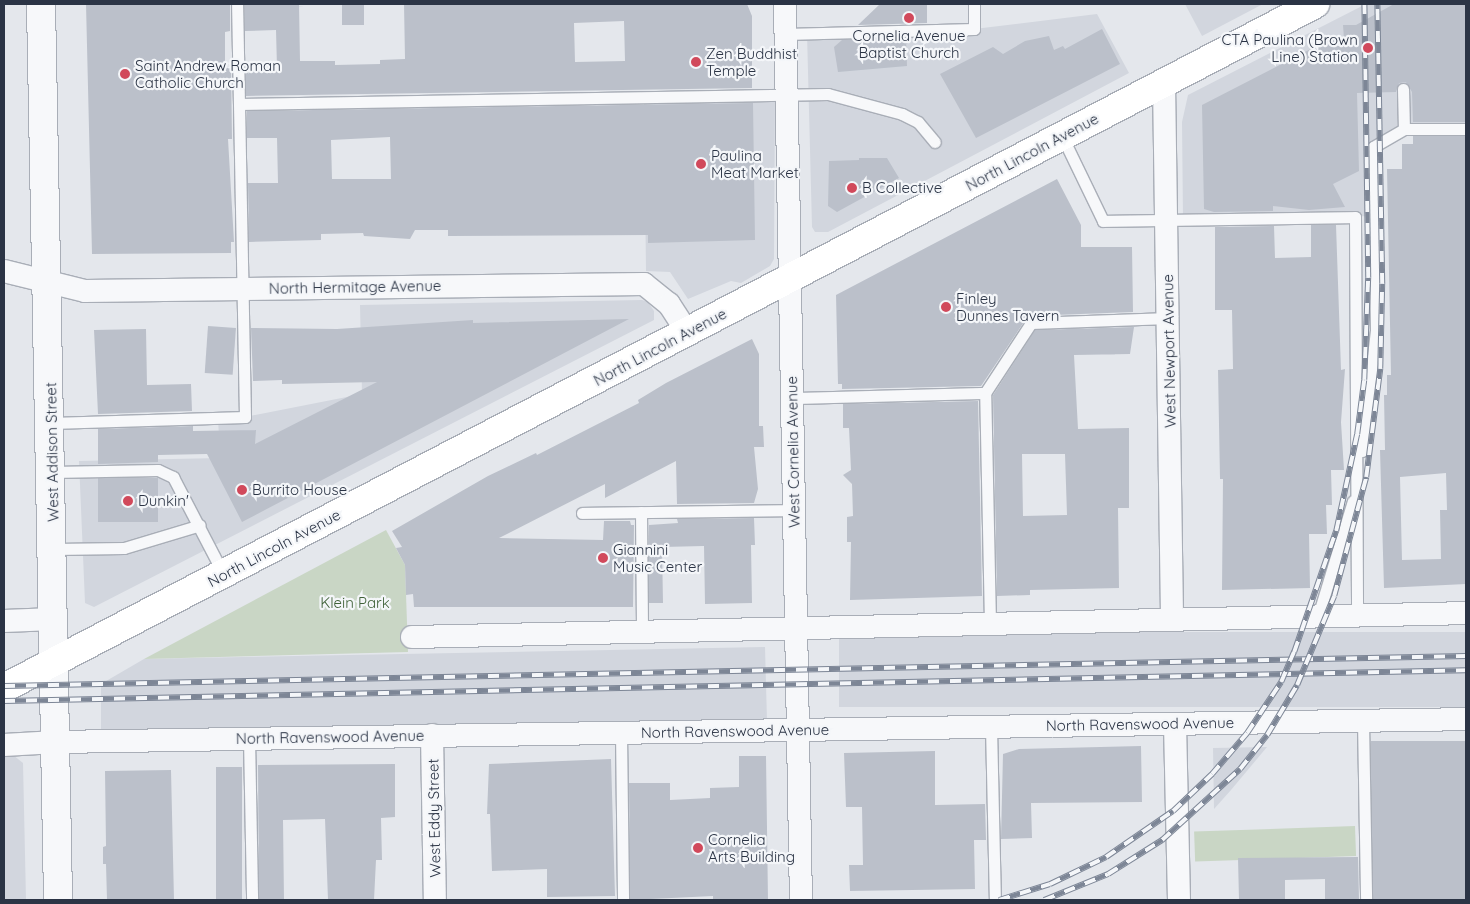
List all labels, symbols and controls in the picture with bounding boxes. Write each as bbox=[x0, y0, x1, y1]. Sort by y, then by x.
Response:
marker: Cornelia Avenue Baptist Church bbox=[903, 12, 915, 24]
place label: Cornelia Avenue Baptist Church bbox=[853, 26, 965, 61]
place label: CTA Paulina (Brown Line) Station bbox=[1221, 30, 1358, 65]
marker: CTA Paulina (Brown Line) Station bbox=[1362, 42, 1374, 54]
place label: Zen Buddhist Temple bbox=[706, 44, 797, 79]
place label: Saint Andrew Roman Catholic Church bbox=[135, 56, 281, 91]
marker: Zen Buddhist Temple bbox=[690, 56, 702, 68]
marker: Saint Andrew Roman Catholic Church bbox=[119, 68, 131, 80]
street label: North Lincoln Avenue bbox=[963, 109, 1101, 195]
place label: Paulina Meat Market bbox=[711, 146, 799, 181]
marker: Paulina Meat Market bbox=[695, 158, 707, 170]
place label: B Collective bbox=[862, 179, 942, 197]
marker: B Collective bbox=[846, 182, 858, 194]
street label: West Newport Avenue bbox=[1159, 274, 1179, 428]
street label: North Hermitage Avenue bbox=[269, 276, 441, 298]
place label: Finley Dunnes Tavern bbox=[956, 289, 1060, 324]
marker: Finley Dunnes Tavern bbox=[940, 301, 952, 313]
street label: North Lincoln Avenue bbox=[591, 304, 729, 390]
street label: West Cornelia Avenue bbox=[783, 376, 803, 528]
street label: West Addison Street bbox=[42, 382, 62, 522]
place label: Burrito House bbox=[252, 481, 347, 499]
marker: Burrito House bbox=[236, 484, 248, 496]
place label: Dunkin' bbox=[138, 492, 189, 510]
marker: Dunkin' bbox=[122, 495, 134, 507]
street label: North Lincoln Avenue bbox=[205, 505, 343, 591]
place label: Giannini Music Center bbox=[613, 540, 702, 575]
marker: Giannini Music Center bbox=[597, 552, 609, 564]
park label: Klein Park bbox=[320, 594, 390, 612]
street label: North Ravenswood Avenue bbox=[1046, 713, 1234, 735]
street label: North Ravenswood Avenue bbox=[641, 720, 829, 742]
street label: North Ravenswood Avenue bbox=[236, 726, 424, 748]
street label: West Eddy Street bbox=[424, 758, 444, 878]
place label: Cornelia Arts Building bbox=[708, 830, 795, 865]
marker: Cornelia Arts Building bbox=[692, 842, 704, 854]

